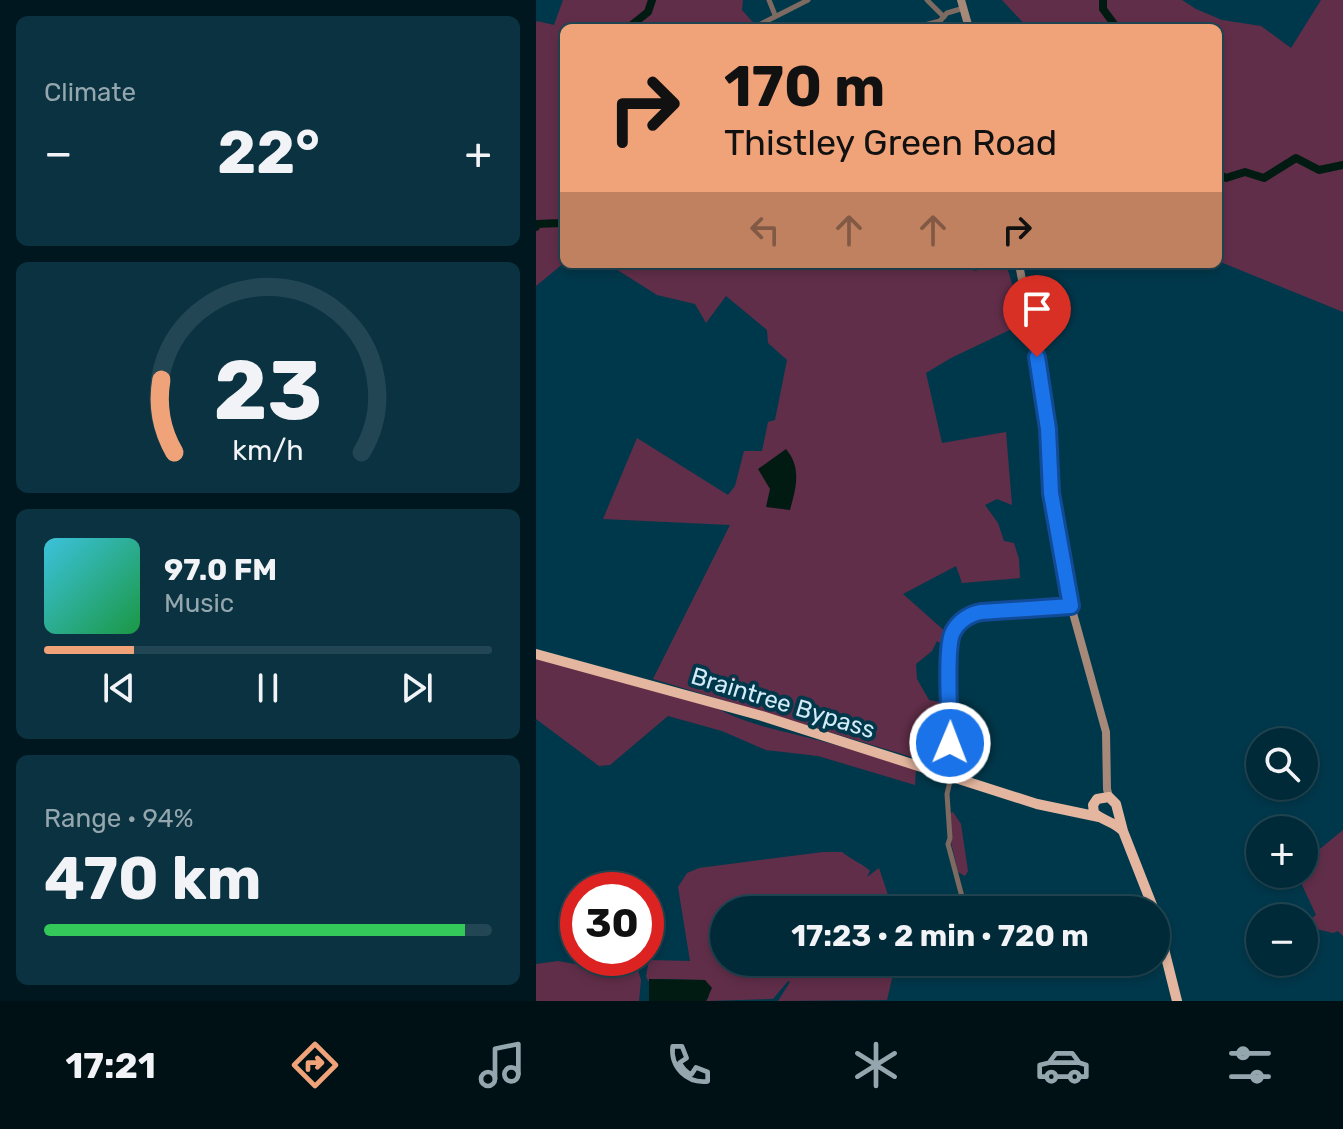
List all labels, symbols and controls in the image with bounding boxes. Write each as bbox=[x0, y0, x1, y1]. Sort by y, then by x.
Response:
text: 170 m bbox=[724, 54, 885, 120]
icon: right bbox=[592, 56, 696, 160]
text: Climate bbox=[44, 77, 136, 108]
text: 22° bbox=[217, 117, 320, 188]
text: Thistley Green Road bbox=[724, 121, 1057, 164]
text: − bbox=[44, 127, 73, 179]
text: + bbox=[465, 127, 492, 179]
icon: left bbox=[743, 208, 787, 252]
icon: ahead bbox=[827, 208, 871, 252]
icon: ahead bbox=[911, 208, 955, 252]
icon: right bbox=[995, 208, 1039, 252]
pin bbox=[1003, 275, 1071, 357]
icon: arrive bbox=[1015, 287, 1059, 331]
text: 23 bbox=[214, 341, 322, 440]
text: km/h bbox=[232, 434, 304, 468]
text: 97.0 FM bbox=[164, 552, 277, 588]
text: Music bbox=[164, 588, 234, 619]
street label: Braintree Bypass bbox=[688, 662, 878, 744]
icon: previous bbox=[97, 666, 141, 710]
icon: pause bbox=[246, 666, 290, 710]
icon: next bbox=[395, 666, 439, 710]
position arrow bbox=[908, 701, 992, 785]
map controls bbox=[1246, 728, 1318, 976]
button: search bbox=[1246, 728, 1318, 800]
text: Range · 94% bbox=[44, 803, 194, 834]
button: + bbox=[1246, 816, 1318, 888]
text: 470 km bbox=[44, 843, 262, 914]
speed limit sign: 30 bbox=[560, 872, 664, 976]
button: − bbox=[1246, 904, 1318, 976]
text: 17:23 · 2 min · 720 m bbox=[791, 918, 1089, 954]
icon: directions bbox=[287, 1037, 343, 1093]
icon: music bbox=[474, 1037, 530, 1093]
icon: phone bbox=[661, 1037, 717, 1093]
icon: climate bbox=[848, 1037, 904, 1093]
icon: car bbox=[1035, 1037, 1091, 1093]
icon: filters bbox=[1222, 1037, 1278, 1093]
text: 17:21 bbox=[65, 1044, 156, 1087]

